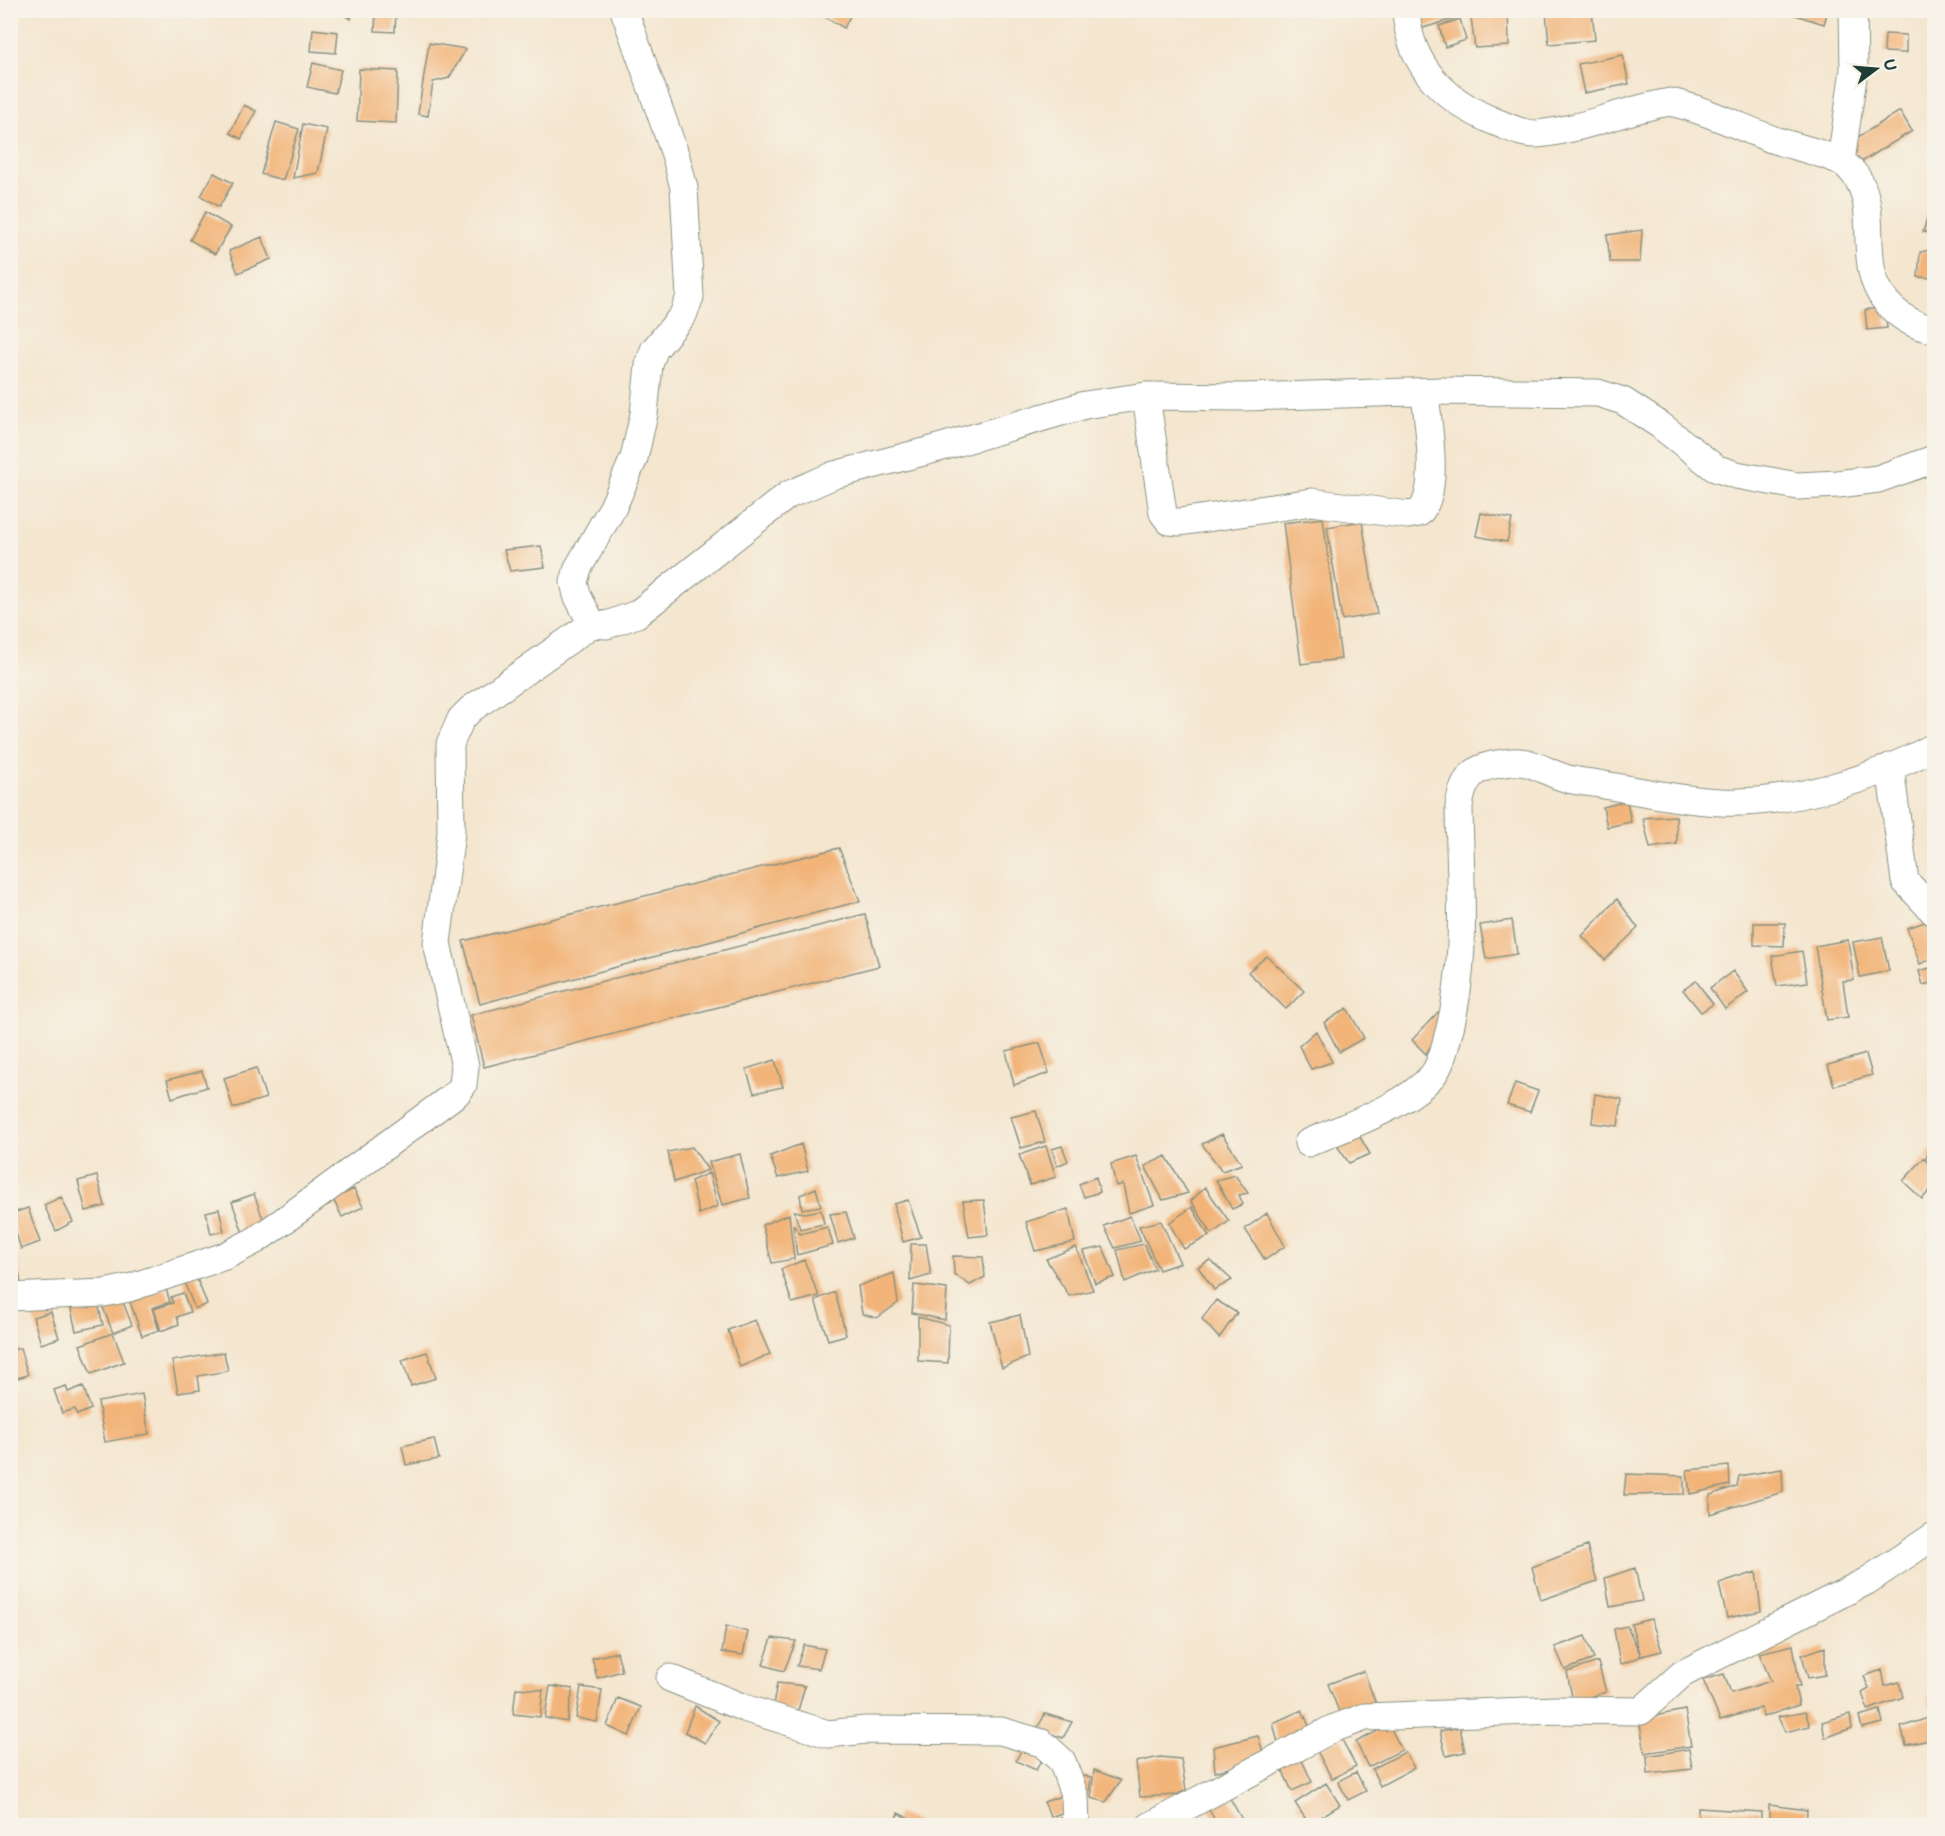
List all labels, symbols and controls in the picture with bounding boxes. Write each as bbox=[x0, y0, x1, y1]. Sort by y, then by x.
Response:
north arrow bbox=[1846, 39, 1906, 99]
text: U bbox=[1878, 57, 1900, 73]

